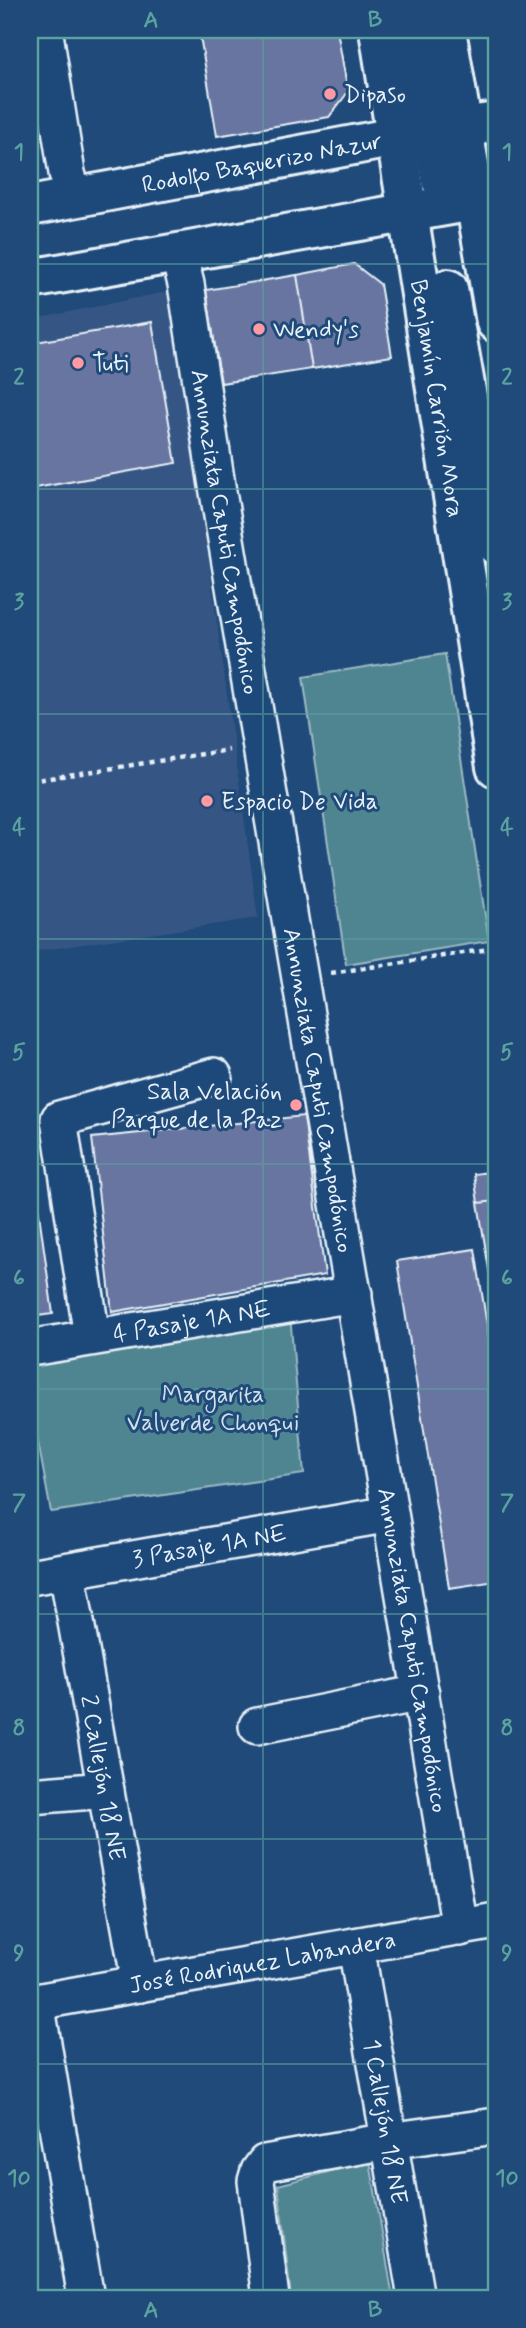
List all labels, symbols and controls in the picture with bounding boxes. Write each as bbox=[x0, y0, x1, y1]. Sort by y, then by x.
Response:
text: A bbox=[143, 6, 159, 36]
text: B bbox=[368, 6, 383, 36]
place label: Dipaso bbox=[344, 80, 406, 111]
marker: Dipaso bbox=[322, 86, 338, 102]
street label: Rodolfo Baquerizo Nazur bbox=[139, 126, 385, 202]
text: 1 bbox=[14, 138, 24, 168]
text: 1 bbox=[502, 138, 512, 168]
street label: Benjamín Carrión Mora bbox=[402, 277, 470, 520]
place label: Wendy's bbox=[273, 315, 359, 346]
marker: Wendy's bbox=[251, 321, 267, 337]
place label: Tuti bbox=[92, 349, 129, 380]
marker: Tuti bbox=[70, 355, 86, 371]
text: 2 bbox=[13, 363, 25, 393]
text: 2 bbox=[501, 363, 513, 393]
street label: Annunziata Caputi Campodónico bbox=[182, 367, 266, 697]
text: 3 bbox=[14, 588, 25, 618]
text: 3 bbox=[502, 588, 513, 618]
place label: Espacio De Vida bbox=[221, 787, 378, 818]
marker: Espacio De Vida bbox=[199, 793, 215, 809]
text: 4 bbox=[12, 813, 26, 843]
text: 4 bbox=[500, 813, 514, 843]
street label: Annunziata Caputi Campodónico bbox=[275, 926, 360, 1255]
text: 5 bbox=[12, 1038, 26, 1068]
text: 5 bbox=[500, 1038, 514, 1068]
place label: Sala Velación Parque de la Paz bbox=[111, 1077, 282, 1136]
marker: Sala Velación Parque de la Paz bbox=[288, 1097, 304, 1113]
text: 6 bbox=[13, 1264, 25, 1294]
text: 6 bbox=[501, 1264, 513, 1294]
street label: 4 Pasaje 1A NE bbox=[111, 1294, 273, 1351]
park label: Margarita Valverde Chonqui bbox=[127, 1380, 299, 1439]
street label: Annunziata Caputi Campodónico bbox=[369, 1486, 454, 1815]
text: 7 bbox=[12, 1489, 26, 1519]
text: 7 bbox=[500, 1489, 514, 1519]
street label: 3 Pasaje 1A NE bbox=[130, 1518, 289, 1576]
street label: 2 Callejón 18 NE bbox=[72, 1693, 132, 1863]
text: 8 bbox=[13, 1714, 25, 1744]
text: 8 bbox=[501, 1714, 513, 1744]
street label: José Rodriguez Labandera bbox=[127, 1925, 398, 2002]
text: 9 bbox=[13, 1939, 25, 1969]
text: 9 bbox=[501, 1939, 513, 1969]
street label: 1 Callejón 18 NE bbox=[355, 2037, 414, 2206]
text: 10 bbox=[7, 2164, 31, 2194]
text: 10 bbox=[495, 2164, 519, 2194]
text: A bbox=[143, 2296, 159, 2326]
text: B bbox=[368, 2296, 383, 2326]

